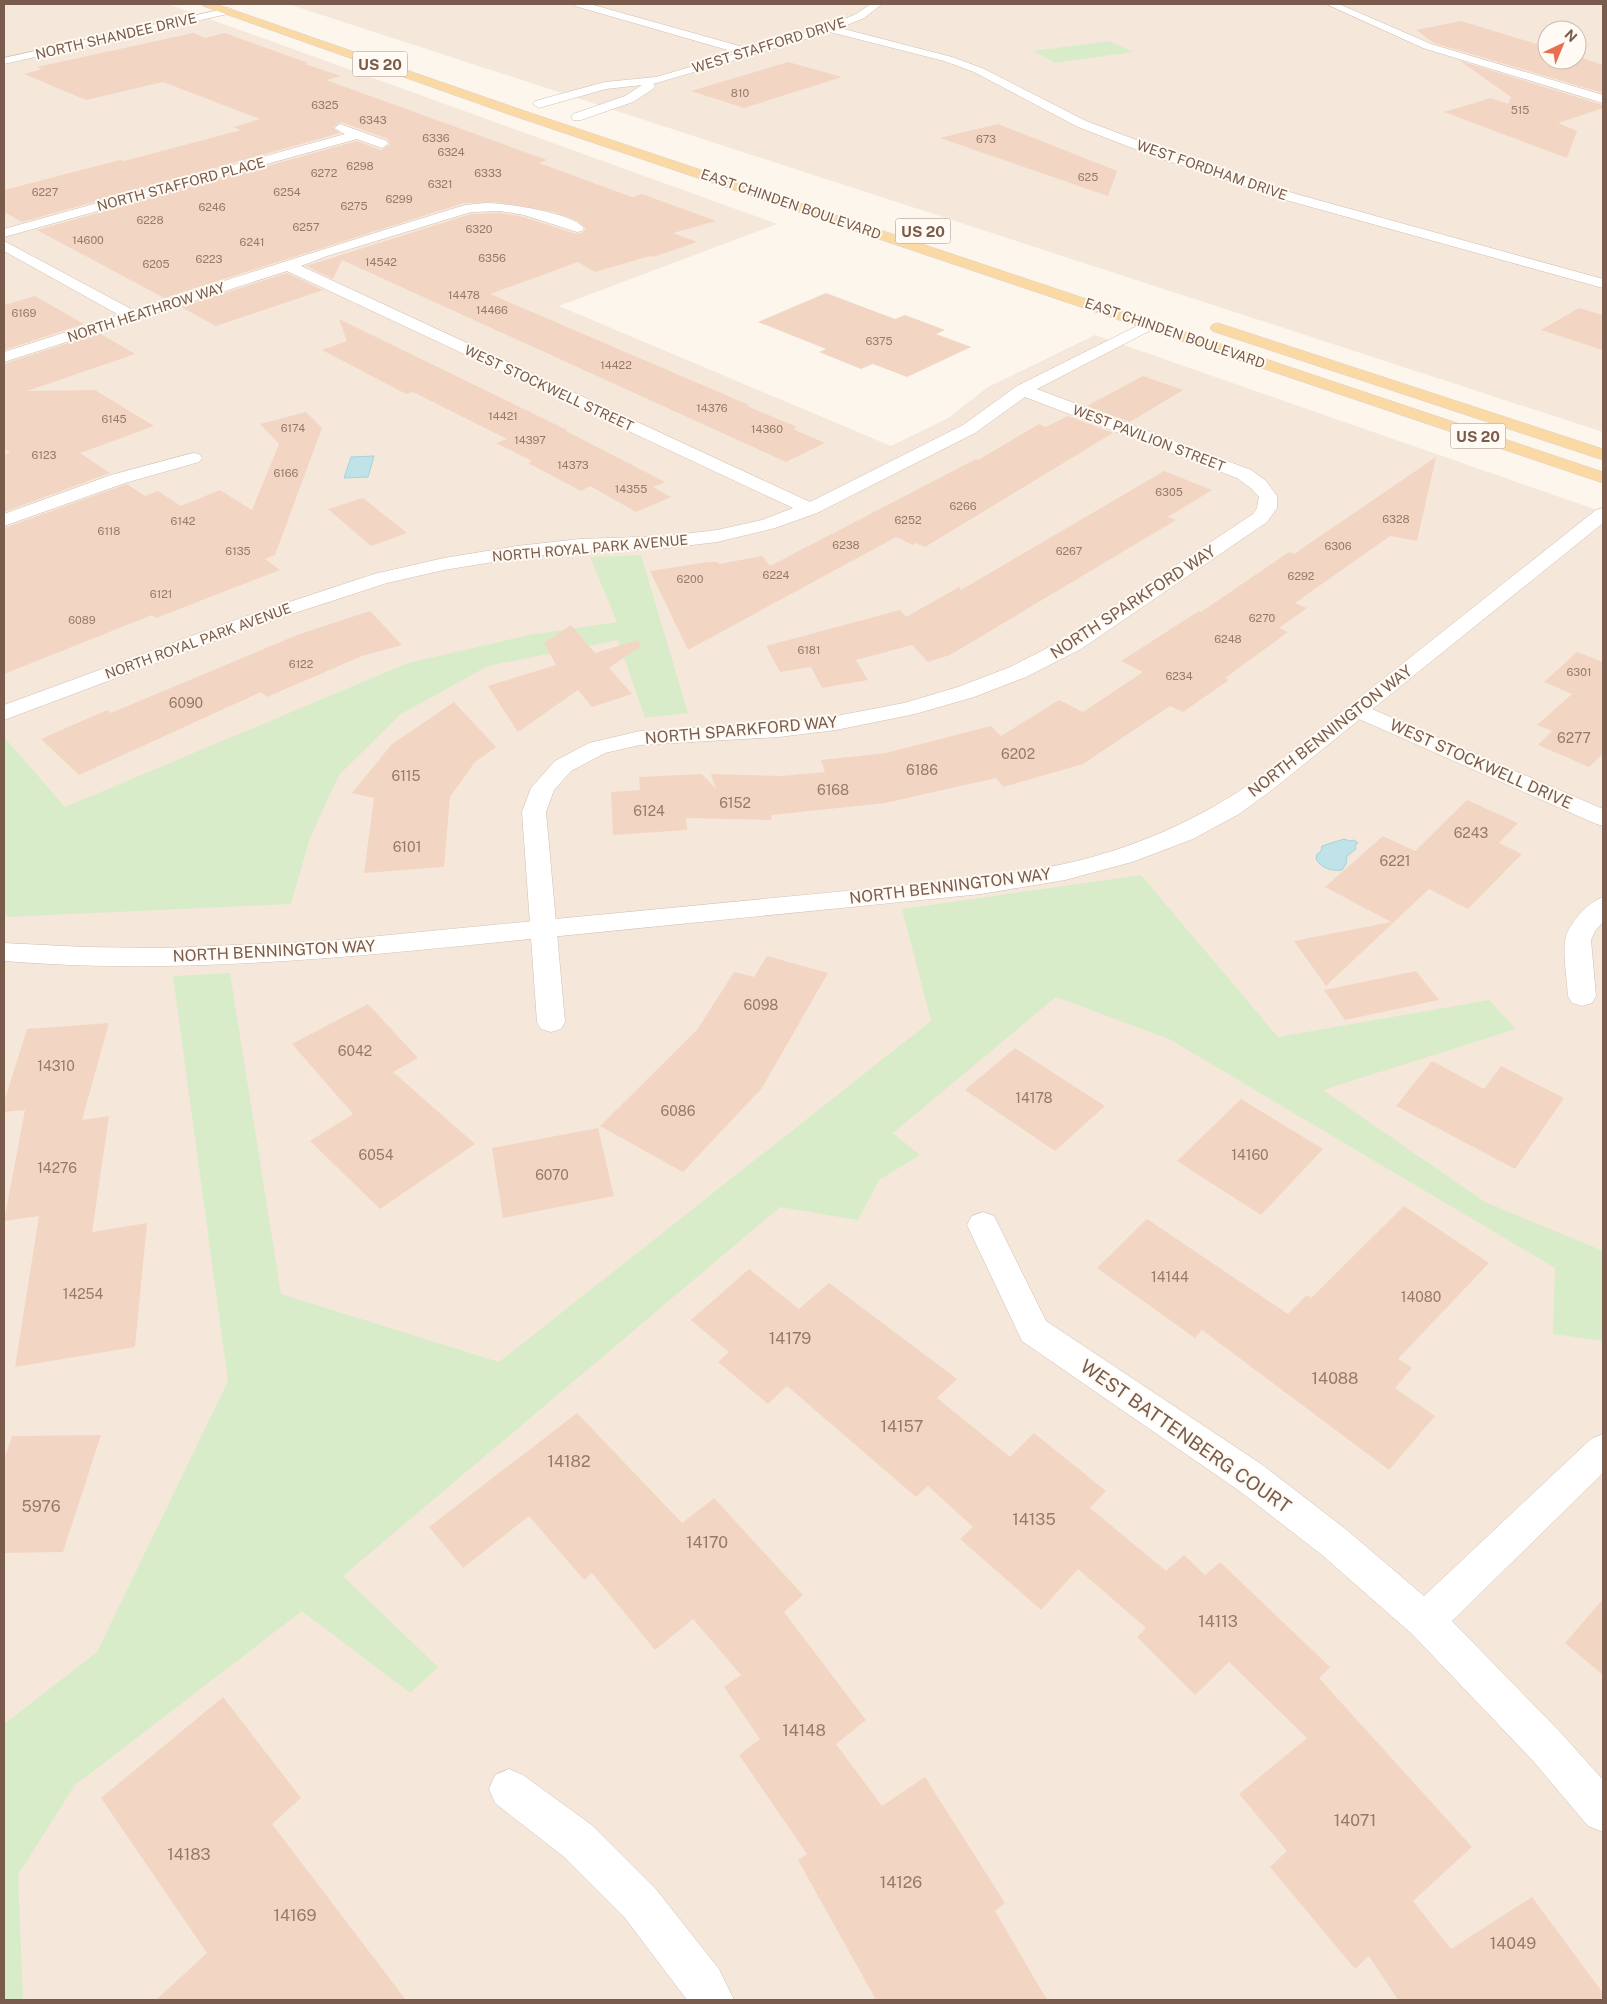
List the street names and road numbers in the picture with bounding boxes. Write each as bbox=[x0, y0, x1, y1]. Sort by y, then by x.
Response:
street label: NORTH SHANDEE DRIVE bbox=[34, 10, 198, 62]
street label: WEST STAFFORD DRIVE bbox=[690, 14, 848, 76]
road number: US 20 bbox=[352, 52, 408, 76]
street label: WEST FORDHAM DRIVE bbox=[1134, 137, 1290, 203]
street label: NORTH STAFFORD PLACE bbox=[95, 154, 267, 214]
street label: EAST CHINDEN BOULEVARD bbox=[699, 166, 883, 242]
road number: US 20 bbox=[896, 218, 950, 244]
street label: NORTH HEATHROW WAY bbox=[65, 279, 227, 345]
street label: EAST CHINDEN BOULEVARD bbox=[1083, 295, 1267, 371]
street label: WEST STOCKWELL STREET bbox=[462, 342, 636, 434]
street label: WEST PAVILION STREET bbox=[1071, 402, 1227, 474]
road number: US 20 bbox=[1450, 424, 1506, 448]
street label: NORTH ROYAL PARK AVENUE bbox=[491, 531, 689, 565]
street label: NORTH SPARKFORD WAY bbox=[1047, 541, 1219, 663]
street label: NORTH ROYAL PARK AVENUE bbox=[103, 600, 293, 682]
street label: NORTH BENNINGTON WAY bbox=[1244, 661, 1416, 801]
street label: NORTH SPARKFORD WAY bbox=[644, 712, 838, 748]
street label: WEST STOCKWELL DRIVE bbox=[1387, 715, 1575, 813]
street label: NORTH BENNINGTON WAY bbox=[848, 864, 1052, 908]
street label: NORTH BENNINGTON WAY bbox=[172, 936, 376, 966]
street label: WEST BATTENBERG COURT bbox=[1076, 1355, 1296, 1517]

